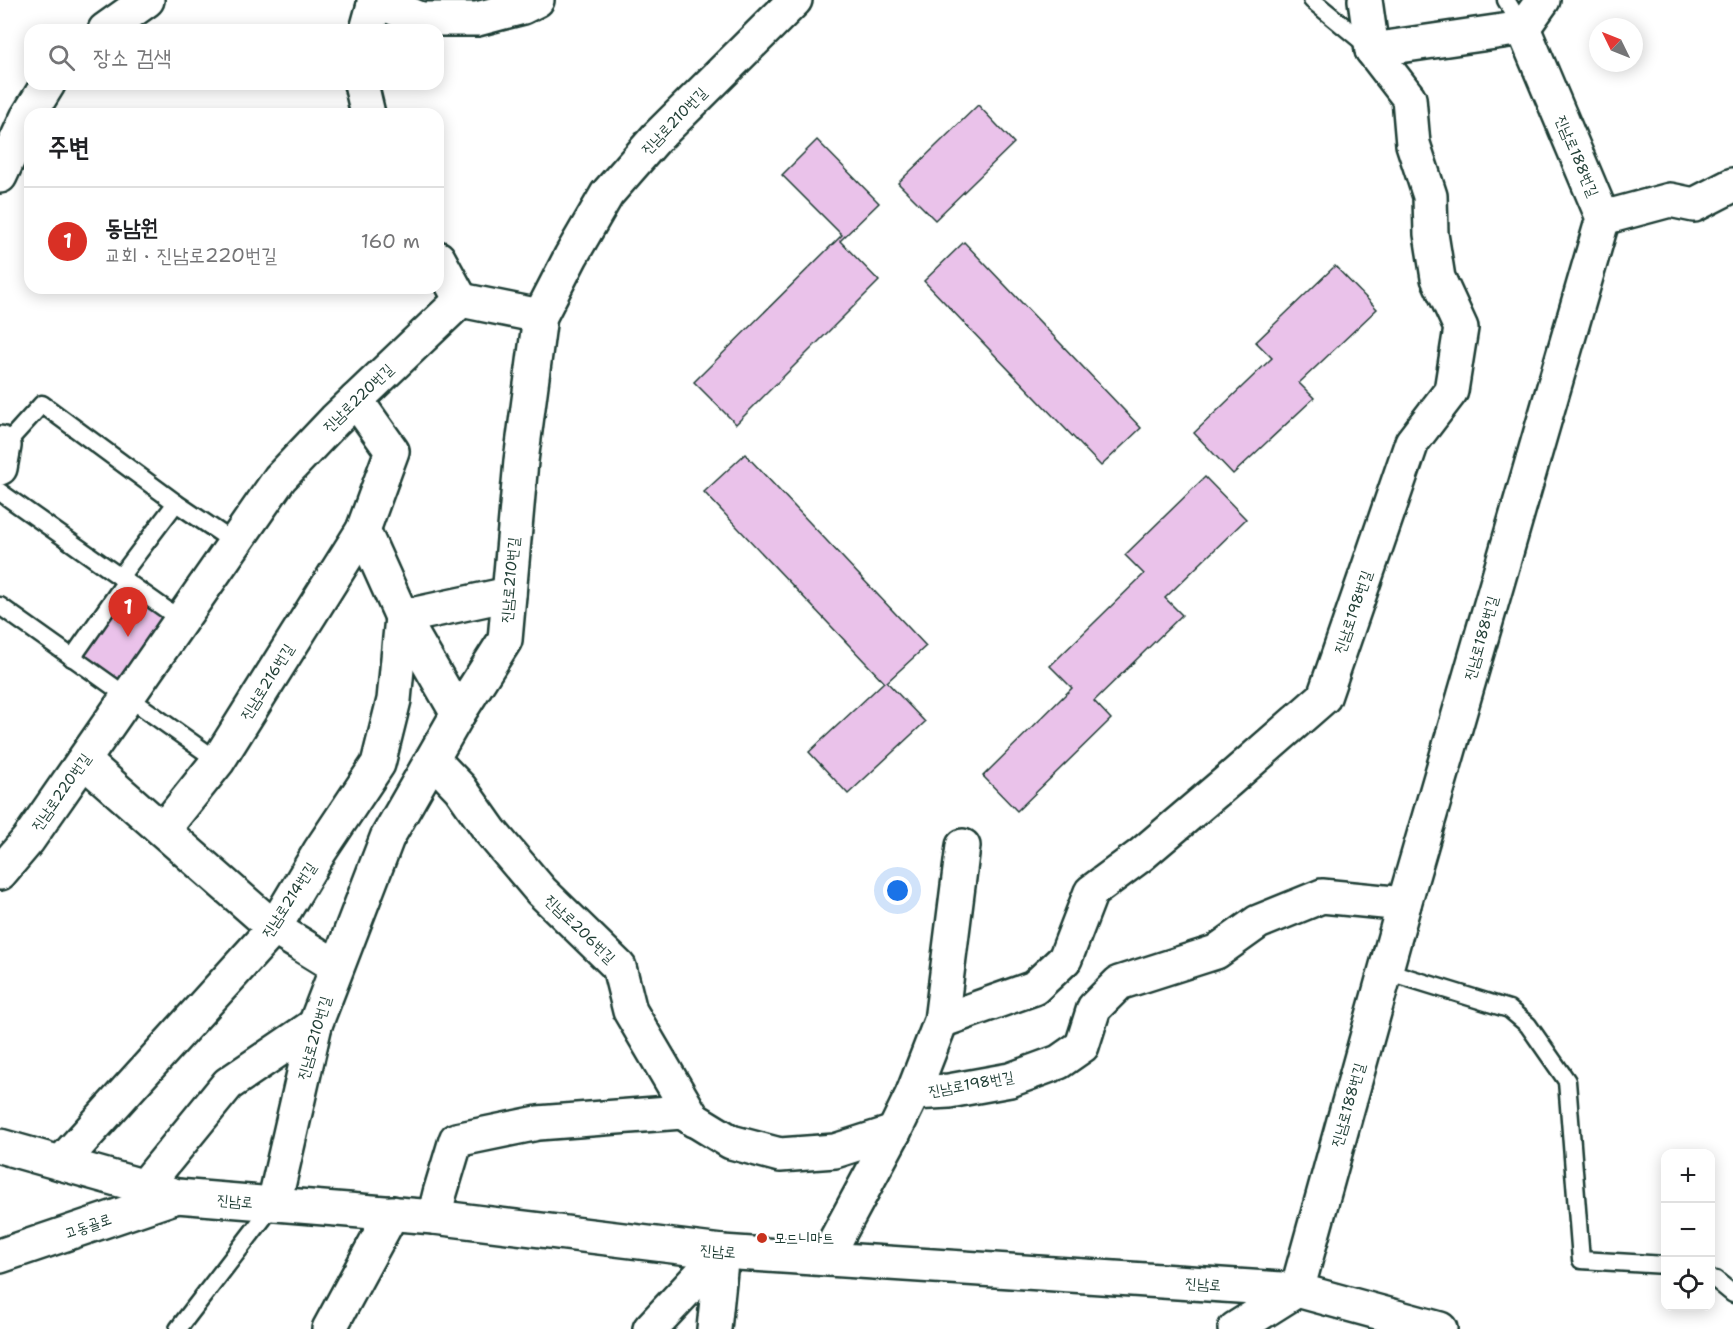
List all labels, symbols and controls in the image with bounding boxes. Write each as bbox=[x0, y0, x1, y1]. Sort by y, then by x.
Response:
north arrow bbox=[1589, 18, 1643, 72]
search box bbox=[24, 24, 444, 90]
icon: search bbox=[45, 41, 78, 74]
text: 장소 검색 bbox=[93, 43, 171, 72]
street label: 진남로210번길 bbox=[637, 83, 711, 159]
street label: 진남로188번길 bbox=[1551, 112, 1603, 200]
text: 주변 bbox=[48, 129, 90, 164]
text: 동남원 bbox=[105, 213, 158, 242]
text: 1 bbox=[63, 228, 72, 254]
text: 160 m bbox=[361, 228, 420, 254]
text: 교회 · 진남로220번길 bbox=[105, 242, 277, 268]
street label: 진남로220번길 bbox=[318, 359, 398, 437]
street label: 진남로210번길 bbox=[496, 536, 524, 624]
street label: 진남로198번길 bbox=[1329, 568, 1377, 656]
pin: 1 bbox=[108, 588, 148, 637]
street label: 진남로188번길 bbox=[1459, 593, 1503, 683]
street label: 진남로216번길 bbox=[236, 640, 298, 724]
street label: 진남로220번길 bbox=[27, 749, 95, 835]
street label: 진남로214번길 bbox=[257, 858, 321, 942]
your location bbox=[883, 876, 912, 905]
street label: 진남로206번길 bbox=[540, 890, 620, 968]
street label: 진남로210번길 bbox=[292, 994, 336, 1082]
street label: 진남로188번길 bbox=[1326, 1060, 1370, 1150]
street label: 진남로198번길 bbox=[927, 1067, 1015, 1101]
map controls bbox=[1661, 1149, 1715, 1311]
button: + bbox=[1661, 1149, 1715, 1203]
street label: 진남로 bbox=[216, 1189, 254, 1213]
button: − bbox=[1661, 1203, 1715, 1257]
street label: 고동골로 bbox=[62, 1209, 114, 1243]
place label: 모드니마트 bbox=[774, 1228, 834, 1248]
marker: 모드니마트 bbox=[755, 1231, 769, 1245]
street label: 진남로 bbox=[699, 1239, 737, 1263]
button: locate bbox=[1661, 1257, 1715, 1311]
street label: 진남로 bbox=[1184, 1273, 1222, 1295]

